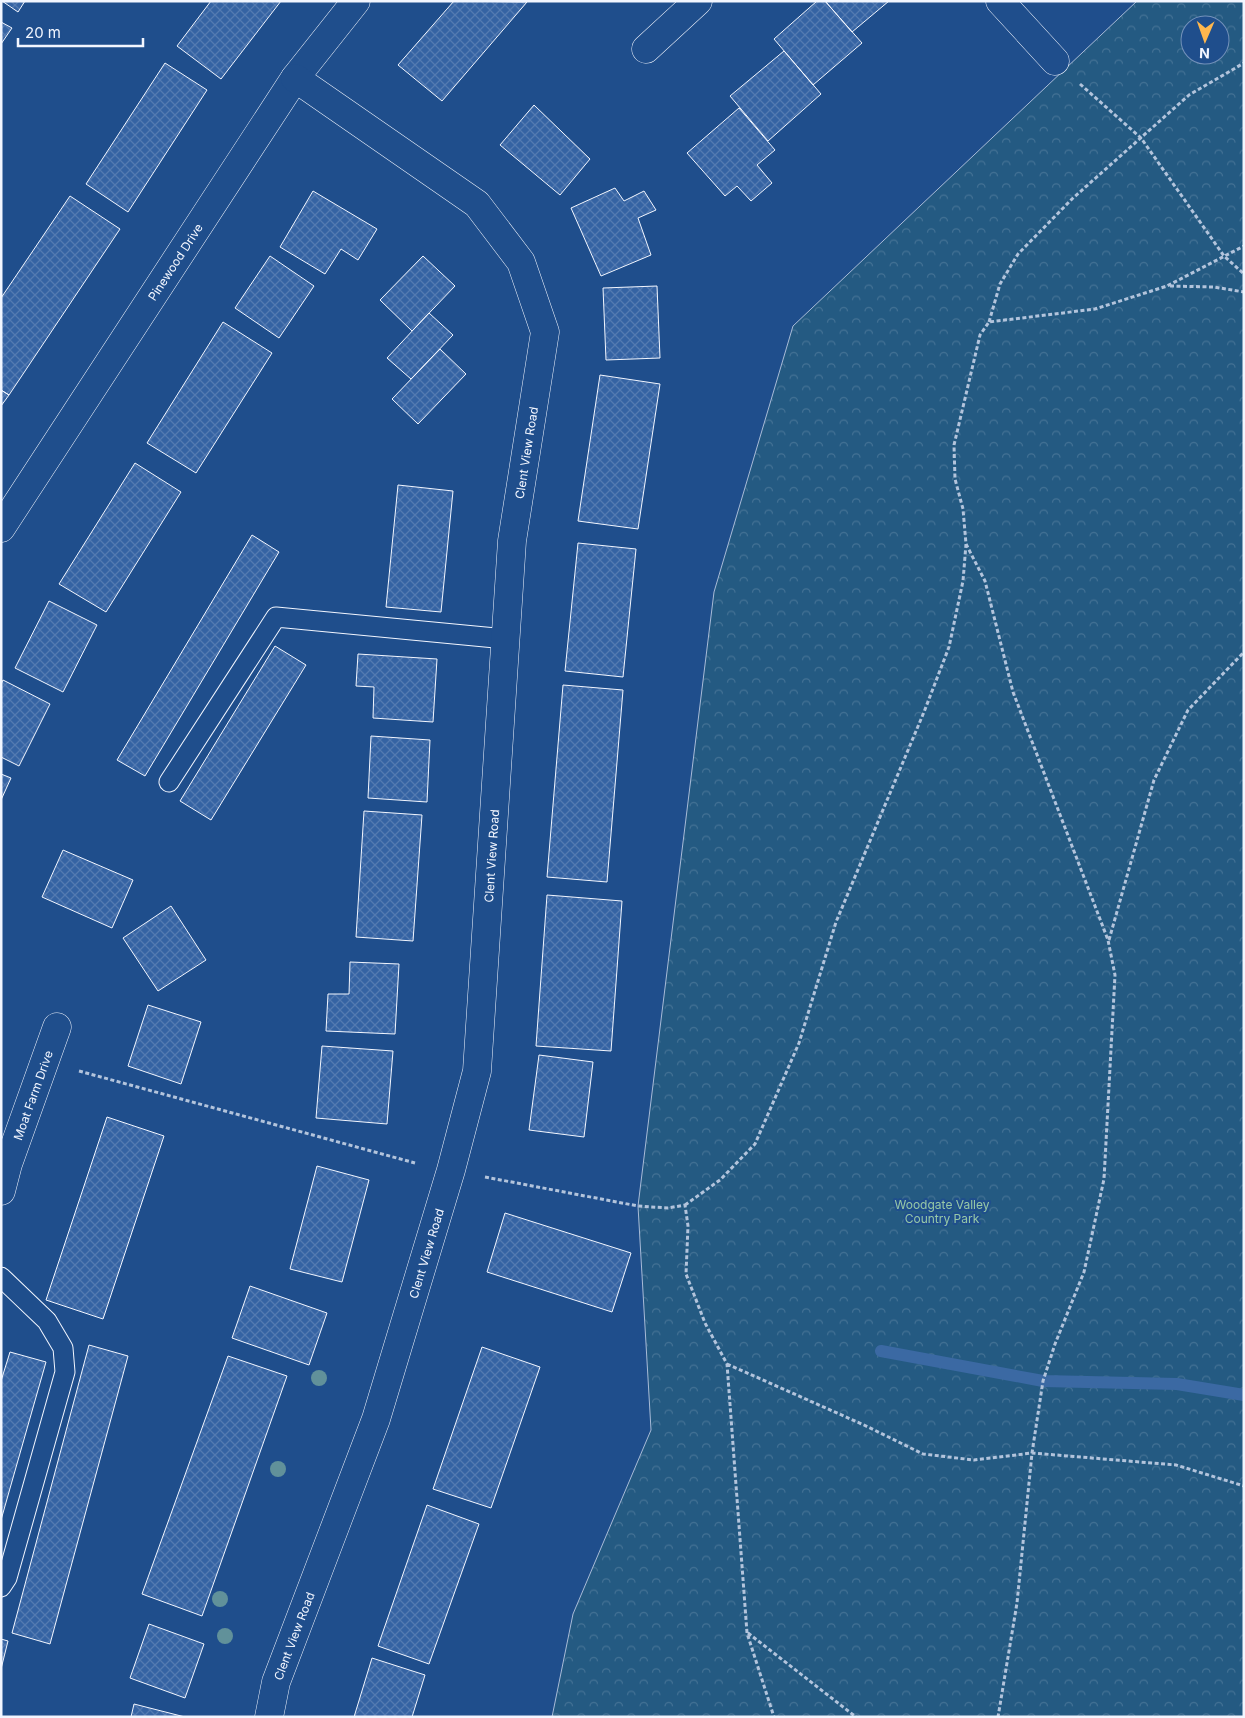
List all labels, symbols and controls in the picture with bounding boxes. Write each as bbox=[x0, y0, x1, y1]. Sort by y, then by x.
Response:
scale bar bbox=[18, 15, 142, 47]
north arrow bbox=[1180, 15, 1230, 65]
text: 20 m bbox=[25, 23, 61, 42]
text: N bbox=[1199, 45, 1210, 62]
street label: Pinewood Drive bbox=[144, 220, 206, 303]
street label: Clent View Road bbox=[511, 406, 541, 500]
street label: Clent View Road bbox=[481, 809, 502, 903]
street label: Moat Farm Drive bbox=[10, 1048, 56, 1142]
park label: Woodgate Valley Country Park bbox=[895, 1197, 990, 1226]
street label: Clent View Road bbox=[405, 1207, 446, 1300]
street label: Clent View Road bbox=[270, 1590, 317, 1682]

